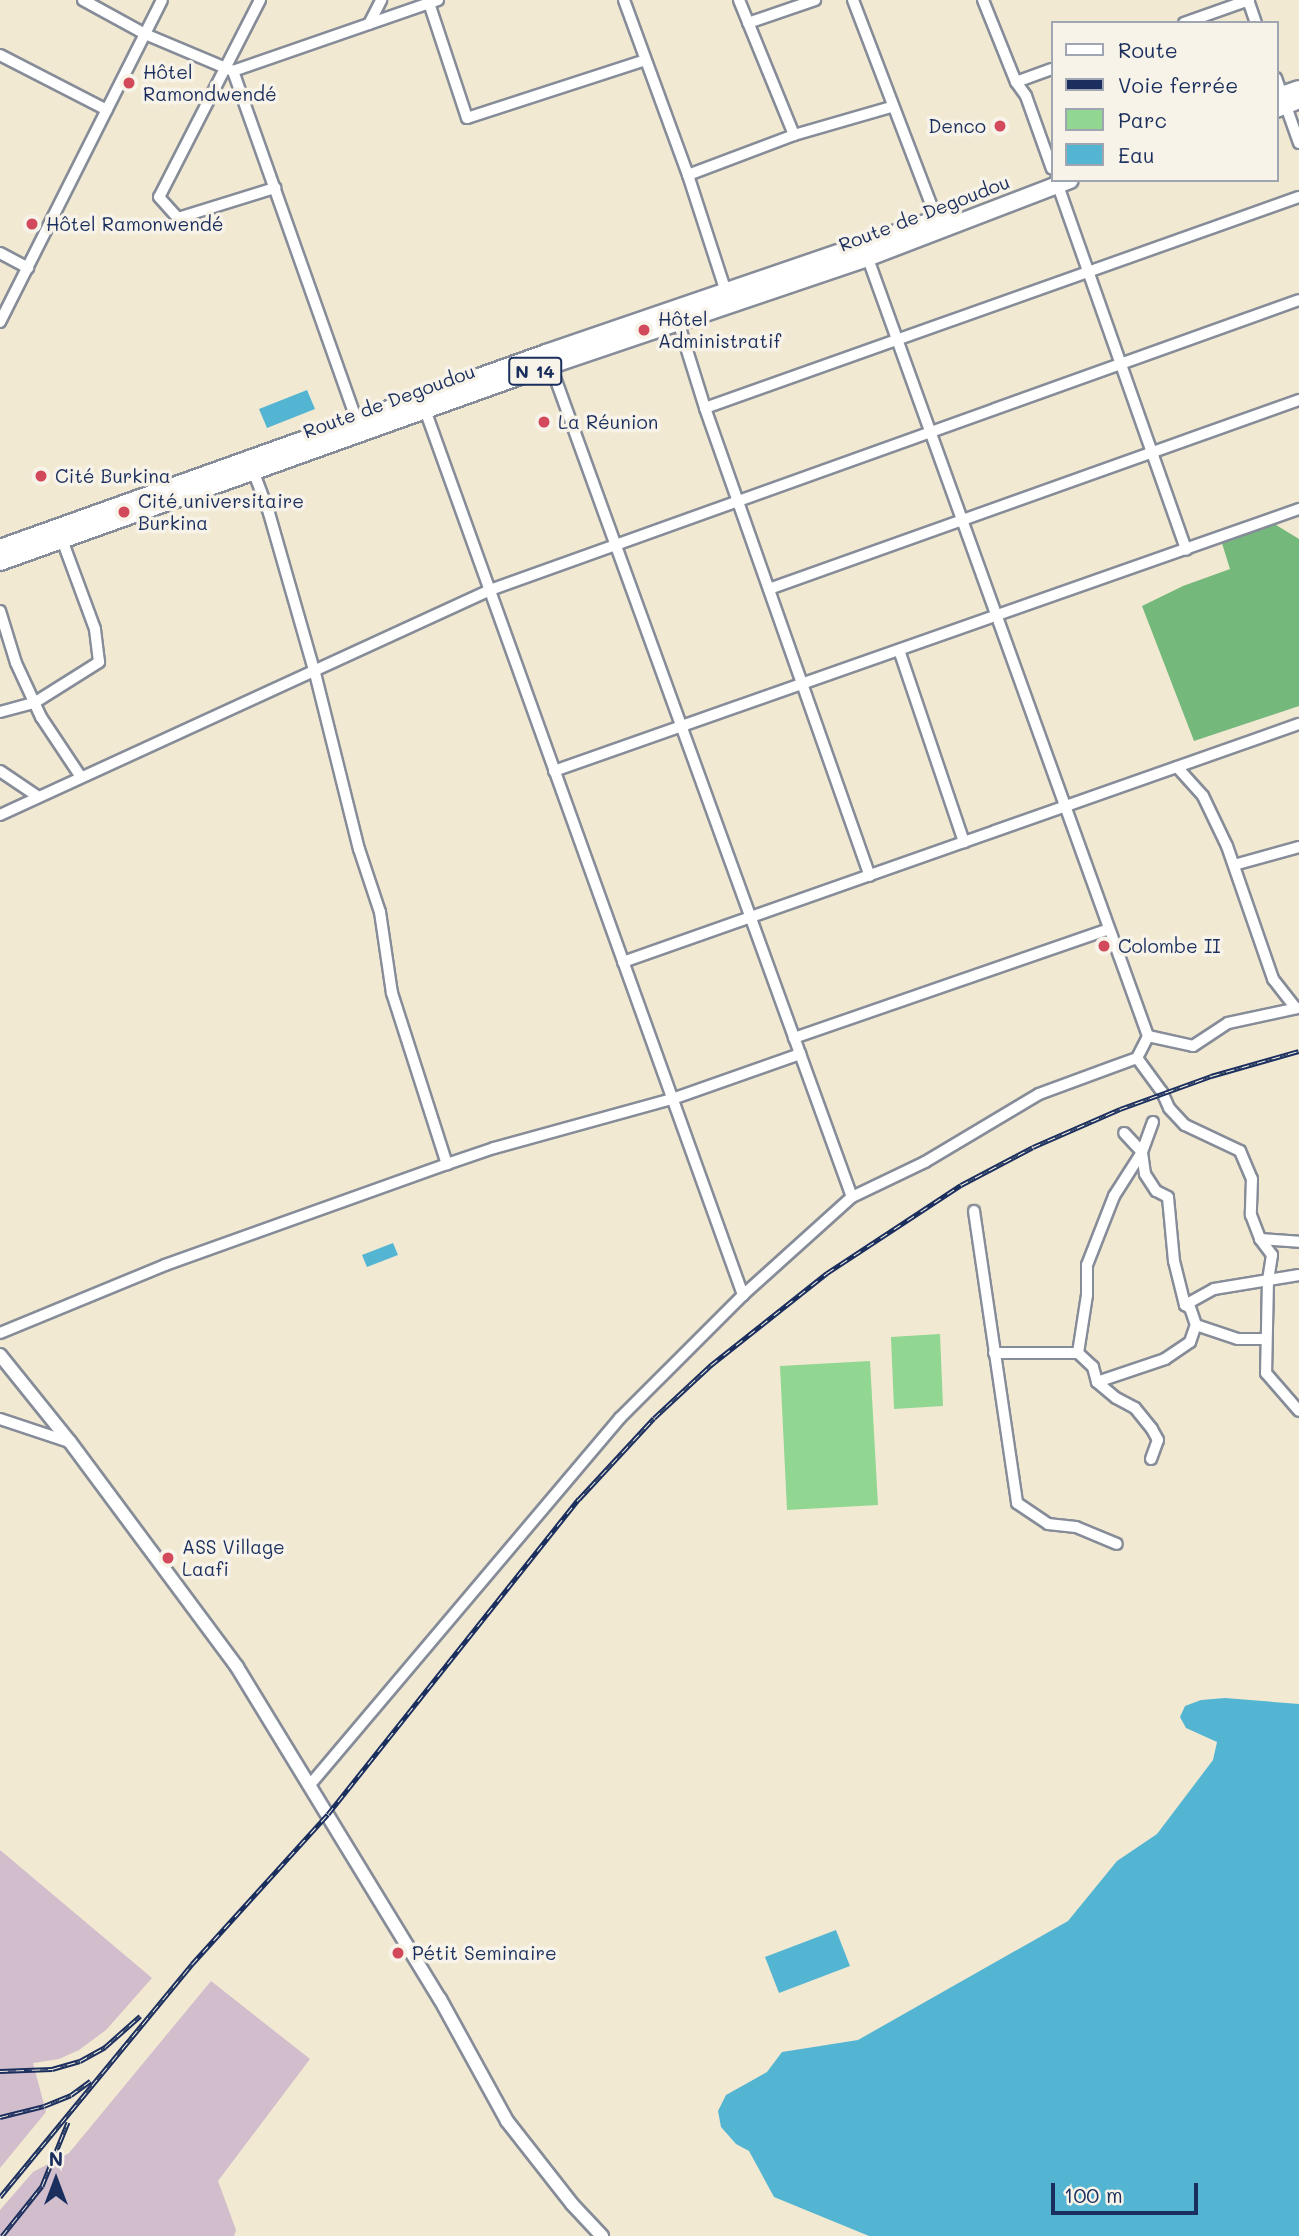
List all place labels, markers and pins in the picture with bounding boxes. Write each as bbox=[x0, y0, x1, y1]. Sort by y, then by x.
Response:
place label: Hôtel Ramondwendé bbox=[143, 61, 277, 105]
marker: Hôtel Ramondwendé bbox=[121, 75, 137, 91]
place label: Denco bbox=[928, 115, 986, 137]
marker: Denco bbox=[992, 118, 1008, 134]
place label: Hôtel Ramonwendé bbox=[46, 213, 224, 235]
marker: Hôtel Ramonwendé bbox=[24, 216, 40, 232]
place label: Hôtel Administratif bbox=[658, 308, 781, 352]
marker: Hôtel Administratif bbox=[636, 322, 652, 338]
place label: La Réunion bbox=[558, 411, 658, 433]
marker: La Réunion bbox=[536, 414, 552, 430]
place label: Cité Burkina bbox=[55, 465, 171, 487]
marker: Cité Burkina bbox=[33, 468, 49, 484]
place label: Cité universitaire Burkina bbox=[138, 490, 304, 534]
marker: Cité universitaire Burkina bbox=[116, 504, 132, 520]
place label: Colombe II bbox=[1118, 935, 1221, 957]
marker: Colombe II bbox=[1096, 938, 1112, 954]
place label: ASS Village Laafi bbox=[182, 1536, 285, 1580]
marker: ASS Village Laafi bbox=[160, 1550, 176, 1566]
place label: Pétit Seminaire bbox=[412, 1942, 557, 1964]
marker: Pétit Seminaire bbox=[390, 1945, 406, 1961]

